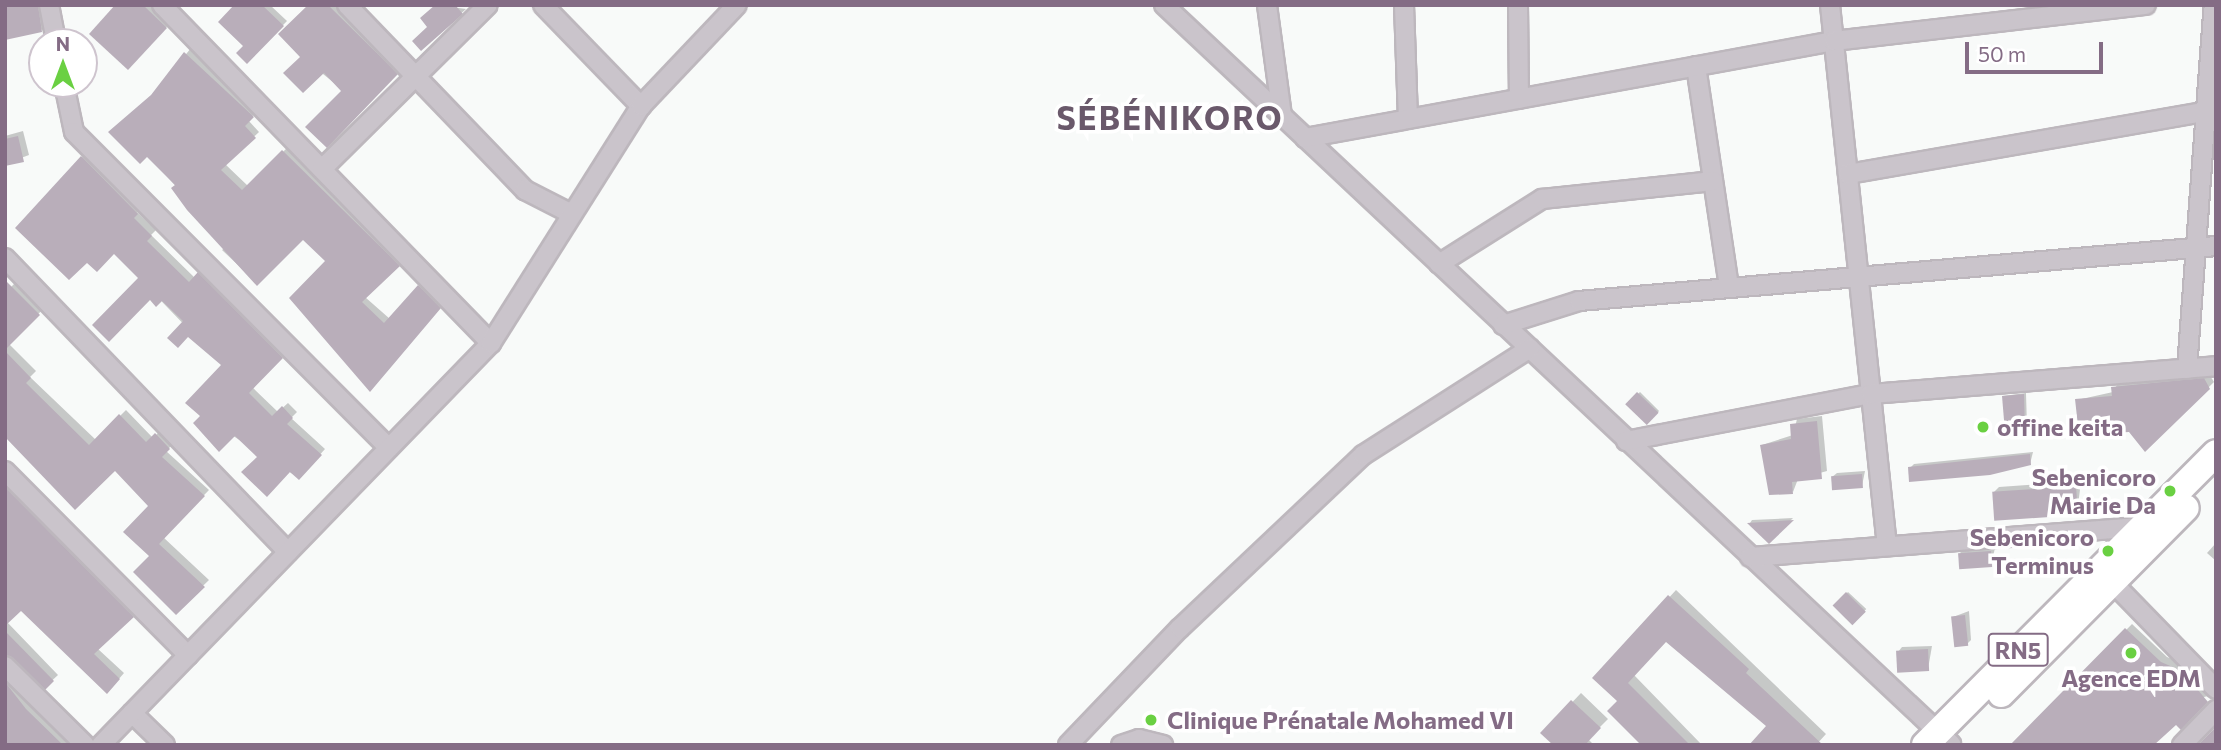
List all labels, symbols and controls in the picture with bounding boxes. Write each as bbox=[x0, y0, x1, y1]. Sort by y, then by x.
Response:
north arrow bbox=[28, 28, 98, 98]
scale bar bbox=[1969, 28, 2107, 72]
text: N bbox=[56, 32, 70, 55]
text: 50 m bbox=[1978, 41, 2026, 66]
district label: SÉBÉNIKORO bbox=[1058, 98, 1282, 136]
place label: offine keita bbox=[1997, 413, 2123, 441]
marker: offine keita bbox=[1975, 419, 1991, 435]
place label: Sebenicoro Mairie Da bbox=[2032, 463, 2156, 519]
marker: Sebenicoro Mairie Da bbox=[2162, 483, 2178, 499]
place label: Sebenicoro Terminus bbox=[1970, 523, 2094, 579]
marker: Sebenicoro Terminus bbox=[2100, 543, 2116, 559]
road number: RN5 bbox=[1986, 630, 2050, 670]
marker: Agence EDM bbox=[2123, 645, 2139, 661]
place label: Agence EDM bbox=[2061, 664, 2201, 692]
place label: Clinique Prénatale Mohamed VI bbox=[1167, 706, 1514, 734]
marker: Clinique Prénatale Mohamed VI bbox=[1141, 710, 1161, 730]

